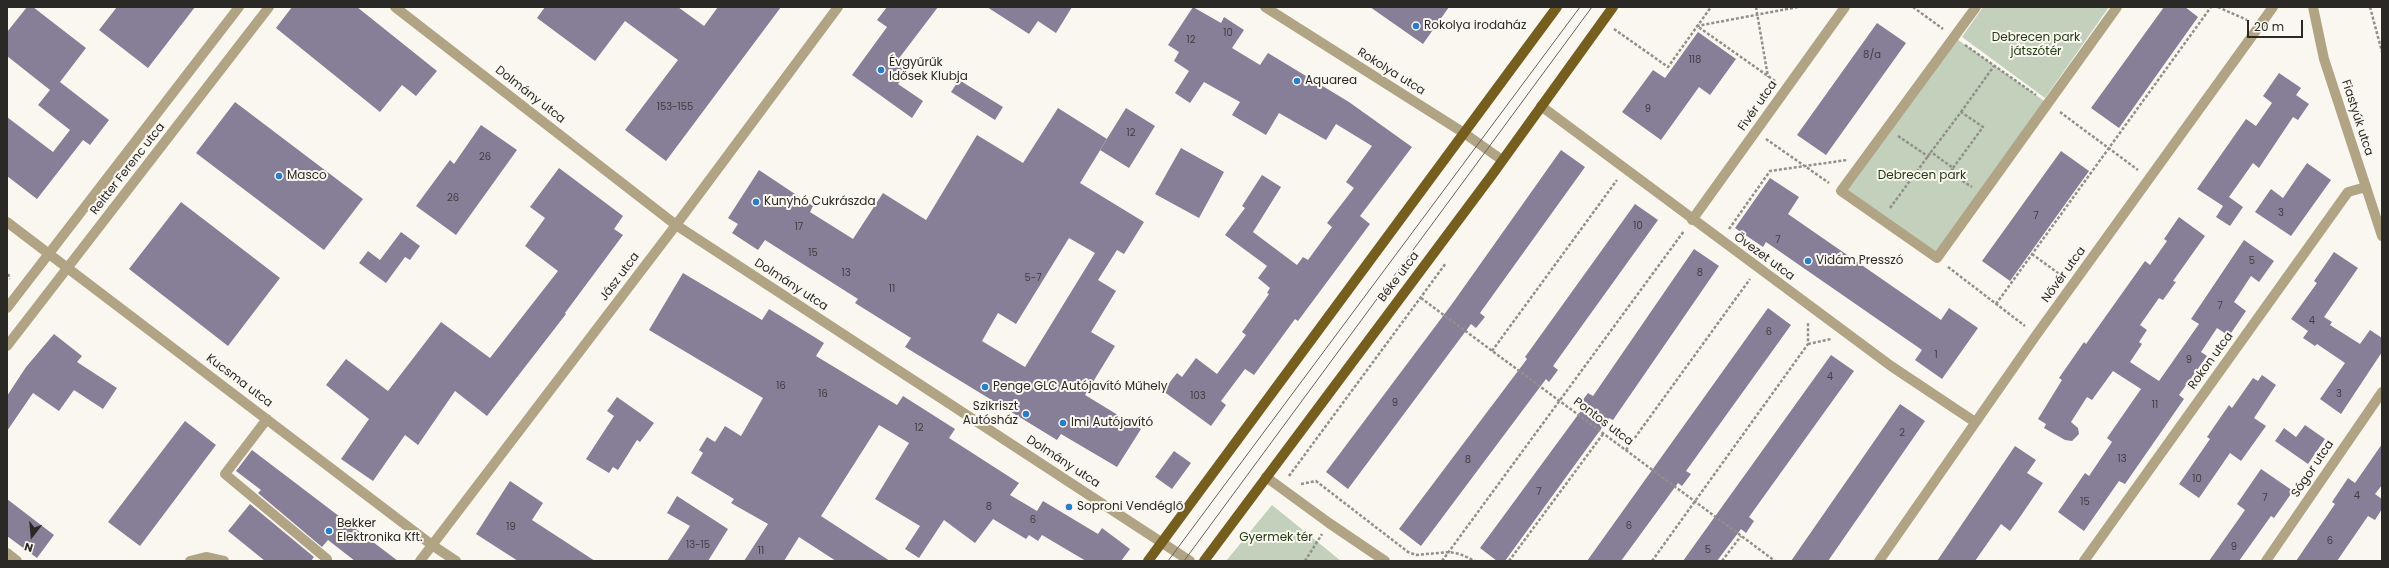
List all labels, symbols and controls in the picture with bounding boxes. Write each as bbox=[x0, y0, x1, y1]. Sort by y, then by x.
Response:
scale bar bbox=[2249, 12, 2305, 38]
text: 20 m bbox=[2254, 18, 2284, 35]
place label: Rokolya irodaház bbox=[1424, 19, 1526, 33]
marker: Rokolya irodaház bbox=[1411, 21, 1421, 31]
house number: 10 bbox=[1223, 27, 1233, 39]
park label: Debrecen park játszótér bbox=[1992, 31, 2080, 59]
house number: 12 bbox=[1187, 34, 1195, 46]
street label: Rokolya utca bbox=[1354, 45, 1428, 99]
house number: 8/a bbox=[1863, 49, 1881, 61]
house number: 118 bbox=[1689, 54, 1701, 66]
place label: Évgyűrűk Idősek Klubja bbox=[889, 56, 968, 84]
street label: Dolmány utca bbox=[492, 63, 568, 127]
marker: Évgyűrűk Idősek Klubja bbox=[876, 65, 886, 75]
place label: Aquarea bbox=[1305, 74, 1357, 88]
marker: Aquarea bbox=[1292, 76, 1302, 86]
street label: Fivér utca bbox=[1735, 78, 1781, 134]
street label: Fiastyúk utca bbox=[2338, 78, 2376, 158]
house number: 153-155 bbox=[657, 101, 693, 113]
house number: 9 bbox=[1645, 103, 1651, 115]
street label: Reitter Ferenc utca bbox=[88, 120, 168, 218]
house number: 12 bbox=[1127, 127, 1135, 139]
house number: 26 bbox=[479, 151, 491, 163]
place label: Masco bbox=[287, 169, 327, 183]
park label: Debrecen park bbox=[1878, 169, 1966, 183]
marker: Masco bbox=[274, 171, 284, 181]
house number: 26 bbox=[447, 192, 459, 204]
place label: Kunyhó Cukrászda bbox=[764, 195, 876, 209]
marker: Kunyhó Cukrászda bbox=[751, 197, 761, 207]
house number: 3 bbox=[2278, 207, 2284, 219]
house number: 7 bbox=[2033, 210, 2039, 222]
house number: 10 bbox=[1633, 220, 1643, 232]
house number: 17 bbox=[795, 221, 803, 233]
street label: Övezet utca bbox=[1731, 230, 1797, 284]
house number: 7 bbox=[1775, 234, 1781, 246]
street label: Nővér utca bbox=[2039, 244, 2089, 306]
house number: 15 bbox=[808, 247, 818, 259]
street label: Béke utca bbox=[1375, 249, 1423, 305]
street label: Jász utca bbox=[597, 250, 643, 304]
place label: Vidám Presszó bbox=[1816, 254, 1903, 268]
house number: 5 bbox=[2249, 255, 2255, 267]
street label: Dolmány utca bbox=[752, 256, 830, 314]
marker: Vidám Presszó bbox=[1803, 256, 1813, 266]
house number: 13 bbox=[841, 267, 851, 279]
house number: 8 bbox=[1697, 267, 1703, 279]
house number: 5-7 bbox=[1024, 272, 1042, 284]
house number: 11 bbox=[889, 283, 895, 295]
house number: 7 bbox=[2217, 300, 2223, 312]
house number: 4 bbox=[2309, 315, 2315, 327]
house number: 6 bbox=[1766, 326, 1772, 338]
street label: Rokon utca bbox=[2185, 330, 2237, 392]
house number: 1 bbox=[1934, 349, 1938, 361]
street label: Kucsma utca bbox=[203, 351, 275, 411]
house number: 9 bbox=[2186, 354, 2192, 366]
house number: 4 bbox=[1827, 371, 1833, 383]
house number: 16 bbox=[776, 380, 786, 392]
place label: Penge GLC Autójavító Műhely bbox=[993, 380, 1167, 394]
marker: Penge GLC Autójavító Műhely bbox=[980, 382, 990, 392]
house number: 16 bbox=[818, 388, 828, 400]
house number: 3 bbox=[2336, 388, 2342, 400]
house number: 103 bbox=[1190, 390, 1206, 402]
street label: Pontos utca bbox=[1570, 395, 1636, 449]
house number: 9 bbox=[1392, 397, 1398, 409]
house number: 11 bbox=[2152, 399, 2158, 411]
place label: Szikriszt Autósház bbox=[963, 400, 1018, 428]
marker: Szikriszt Autósház bbox=[1021, 409, 1031, 419]
place label: Imi Autójavító bbox=[1071, 416, 1153, 430]
marker: Imi Autójavító bbox=[1058, 418, 1068, 428]
house number: 12 bbox=[915, 422, 923, 434]
house number: 2 bbox=[1899, 427, 1905, 439]
street label: Dolmány utca bbox=[1024, 433, 1102, 491]
street label: Sógor utca bbox=[2289, 438, 2337, 500]
house number: 13 bbox=[2117, 453, 2127, 465]
house number: 8 bbox=[1465, 454, 1471, 466]
house number: 10 bbox=[2192, 473, 2202, 485]
house number: 7 bbox=[1536, 486, 1542, 498]
house number: 4 bbox=[2354, 490, 2360, 502]
house number: 7 bbox=[2262, 492, 2268, 504]
house number: 15 bbox=[2080, 496, 2090, 508]
place label: Soproni Vendéglő bbox=[1077, 500, 1183, 514]
house number: 8 bbox=[986, 501, 992, 513]
marker: Soproni Vendéglő bbox=[1064, 502, 1074, 512]
house number: 6 bbox=[1030, 514, 1036, 526]
north arrow bbox=[12, 516, 52, 556]
place label: Bekker Elektronika Kft. bbox=[337, 517, 422, 545]
house number: 6 bbox=[1626, 520, 1632, 532]
house number: 19 bbox=[506, 521, 516, 533]
marker: Bekker Elektronika Kft. bbox=[324, 526, 334, 536]
park label: Gyermek tér bbox=[1239, 531, 1313, 545]
house number: 6 bbox=[2327, 535, 2333, 547]
text: N bbox=[23, 539, 35, 556]
house number: 13-15 bbox=[686, 539, 710, 551]
house number: 9 bbox=[2231, 541, 2237, 553]
house number: 5 bbox=[1705, 544, 1711, 556]
house number: 11 bbox=[758, 545, 764, 557]

